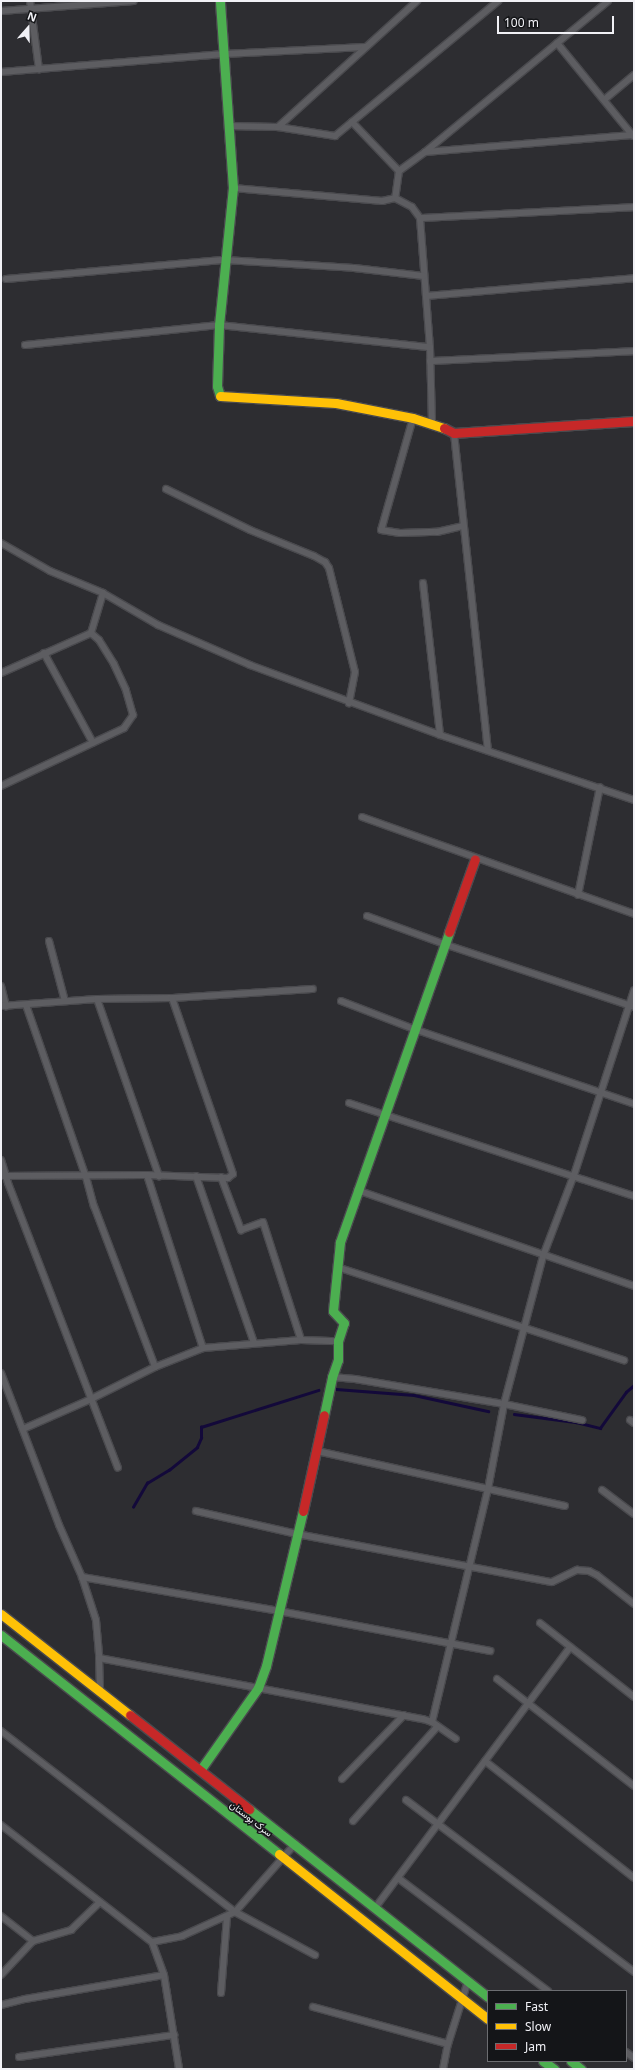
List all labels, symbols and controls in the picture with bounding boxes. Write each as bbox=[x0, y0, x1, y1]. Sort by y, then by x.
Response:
north arrow bbox=[8, 8, 48, 48]
text: N bbox=[25, 8, 39, 25]
scale bar bbox=[499, 8, 616, 34]
text: 100 m bbox=[504, 14, 539, 31]
street label: سرک بوستان bbox=[227, 1799, 275, 1839]
legend bbox=[487, 1990, 627, 2062]
text: Fast bbox=[525, 1998, 548, 2015]
text: Slow bbox=[525, 2018, 551, 2035]
text: Jam bbox=[525, 2038, 546, 2055]

